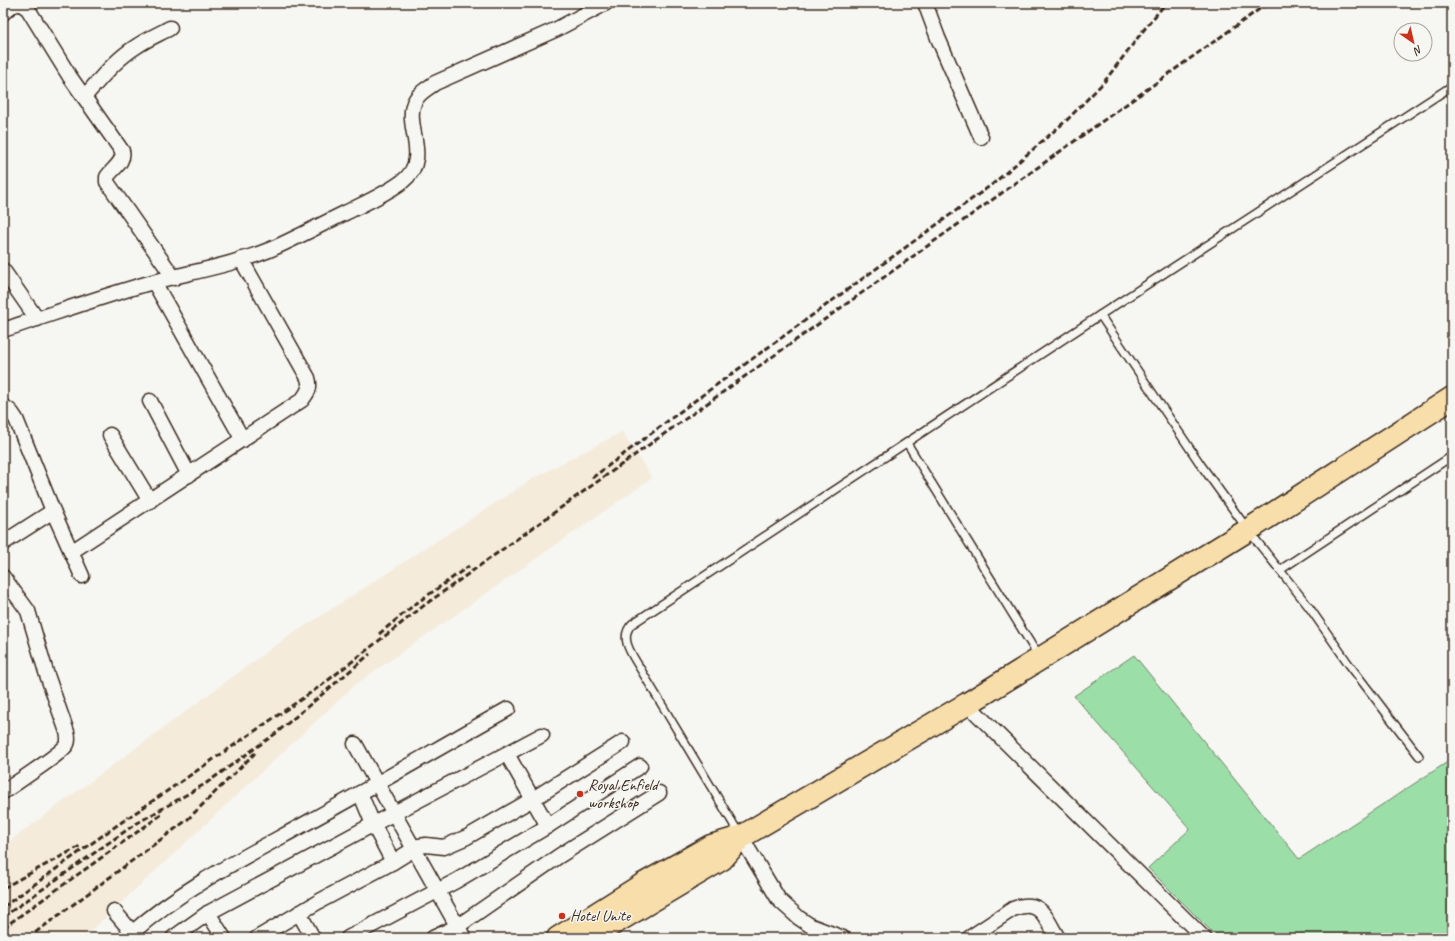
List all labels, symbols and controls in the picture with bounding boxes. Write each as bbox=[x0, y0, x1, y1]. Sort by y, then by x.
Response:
north arrow bbox=[1393, 22, 1433, 62]
text: N bbox=[1410, 43, 1425, 59]
place label: Royal Enfield workshop bbox=[588, 775, 660, 813]
marker: Royal Enfield workshop bbox=[575, 789, 585, 799]
place label: Hotel Unite bbox=[570, 906, 632, 926]
marker: Hotel Unite bbox=[557, 911, 567, 921]

